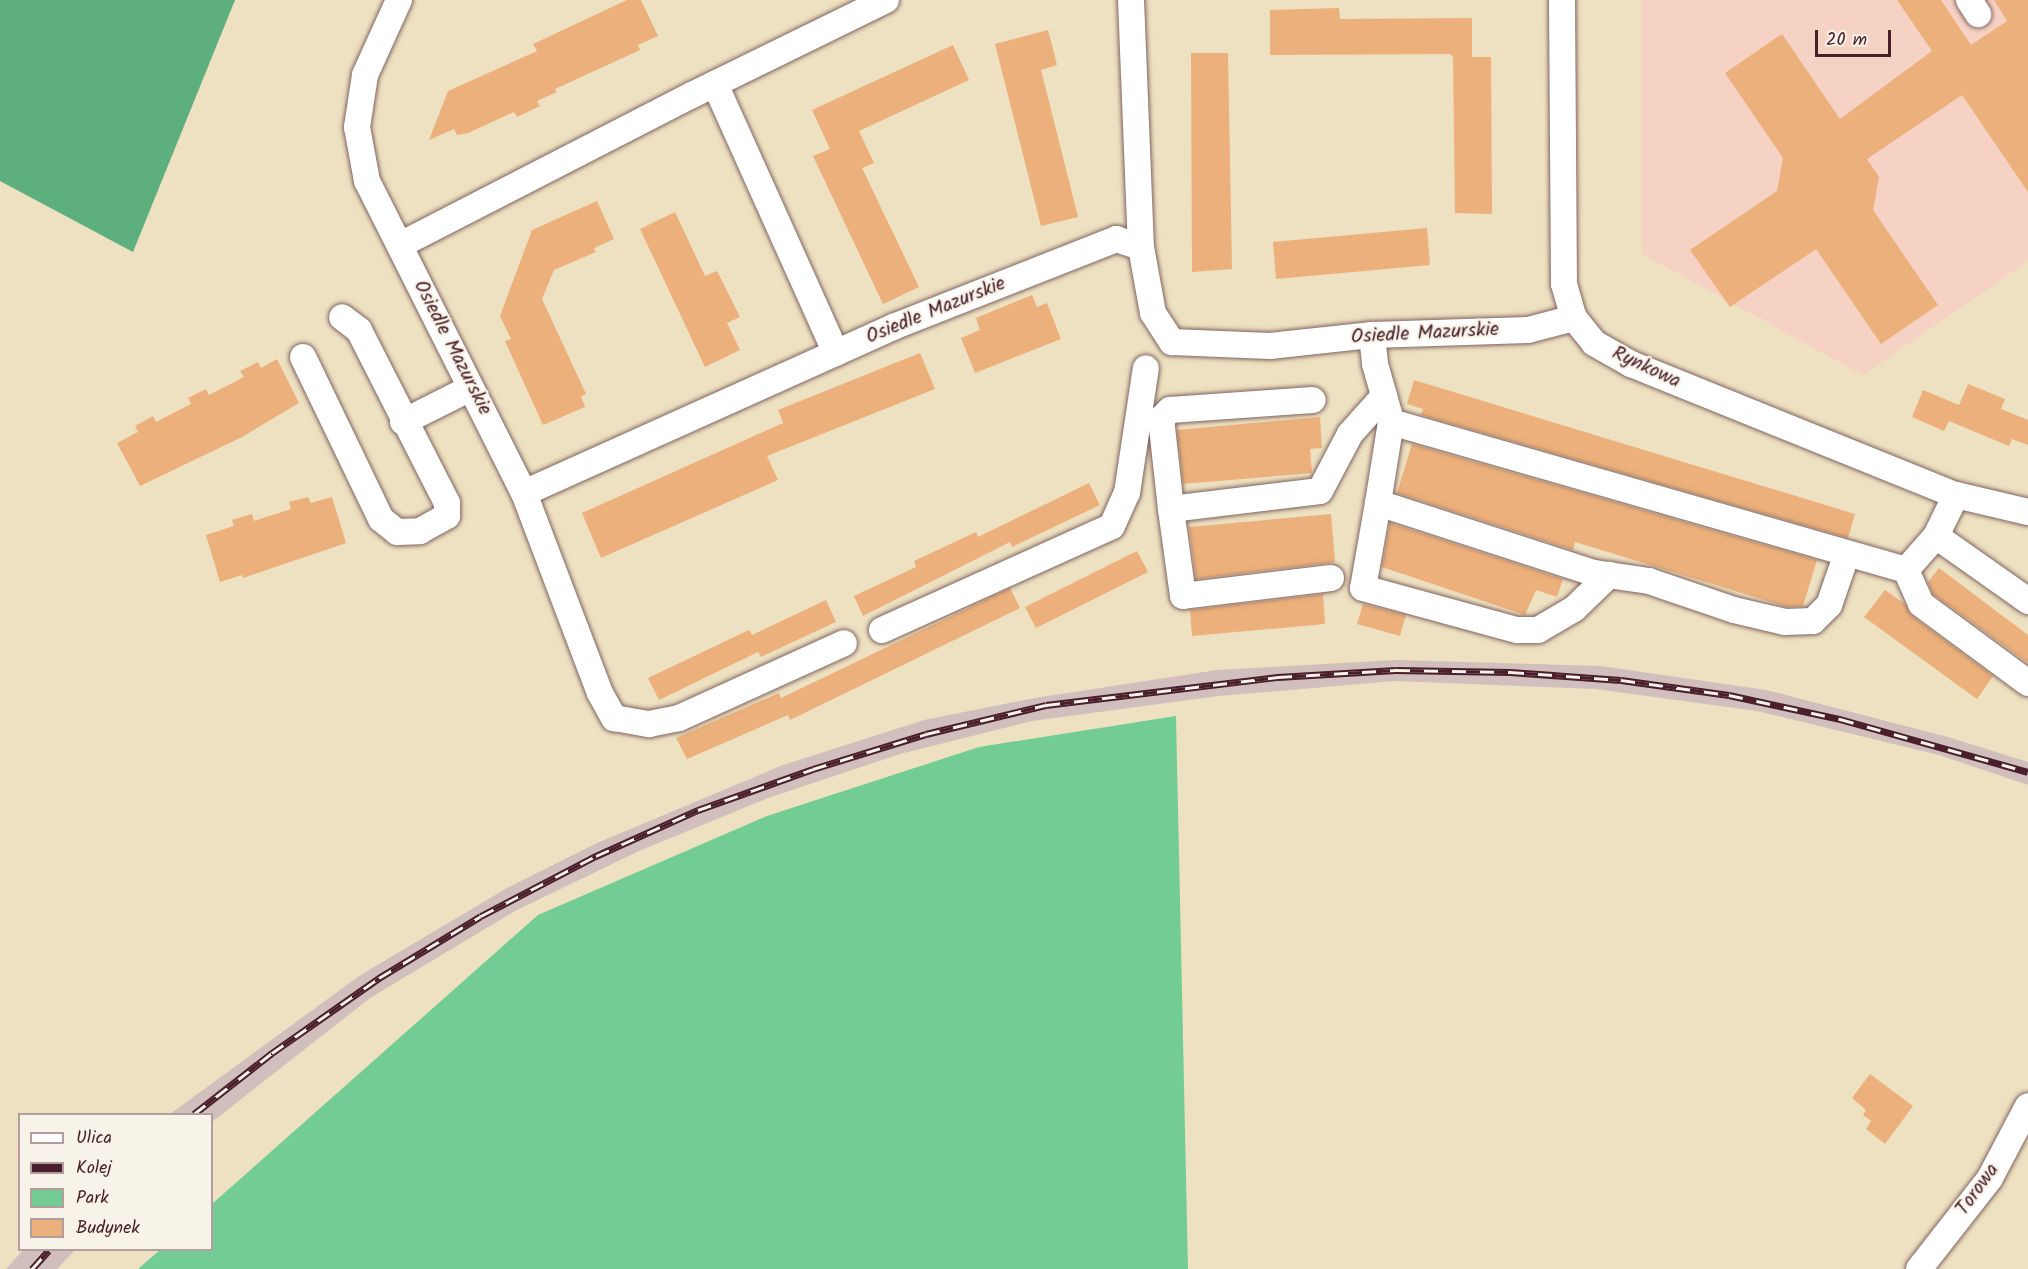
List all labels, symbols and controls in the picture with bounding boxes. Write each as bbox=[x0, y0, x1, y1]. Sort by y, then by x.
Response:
scale bar bbox=[1818, 18, 1894, 56]
text: 20 m bbox=[1826, 26, 1867, 55]
street label: Osiedle Mazurskie bbox=[863, 272, 1009, 350]
street label: Osiedle Mazurskie bbox=[408, 276, 496, 420]
street label: Osiedle Mazurskie bbox=[1350, 318, 1500, 350]
street label: Rynkowa bbox=[1608, 342, 1684, 394]
legend bbox=[18, 1113, 213, 1251]
text: Ulica bbox=[76, 1124, 112, 1153]
text: Kolej bbox=[76, 1154, 112, 1183]
street label: Torowa bbox=[1951, 1159, 2005, 1221]
text: Park bbox=[76, 1184, 109, 1213]
text: Budynek bbox=[76, 1214, 140, 1243]

